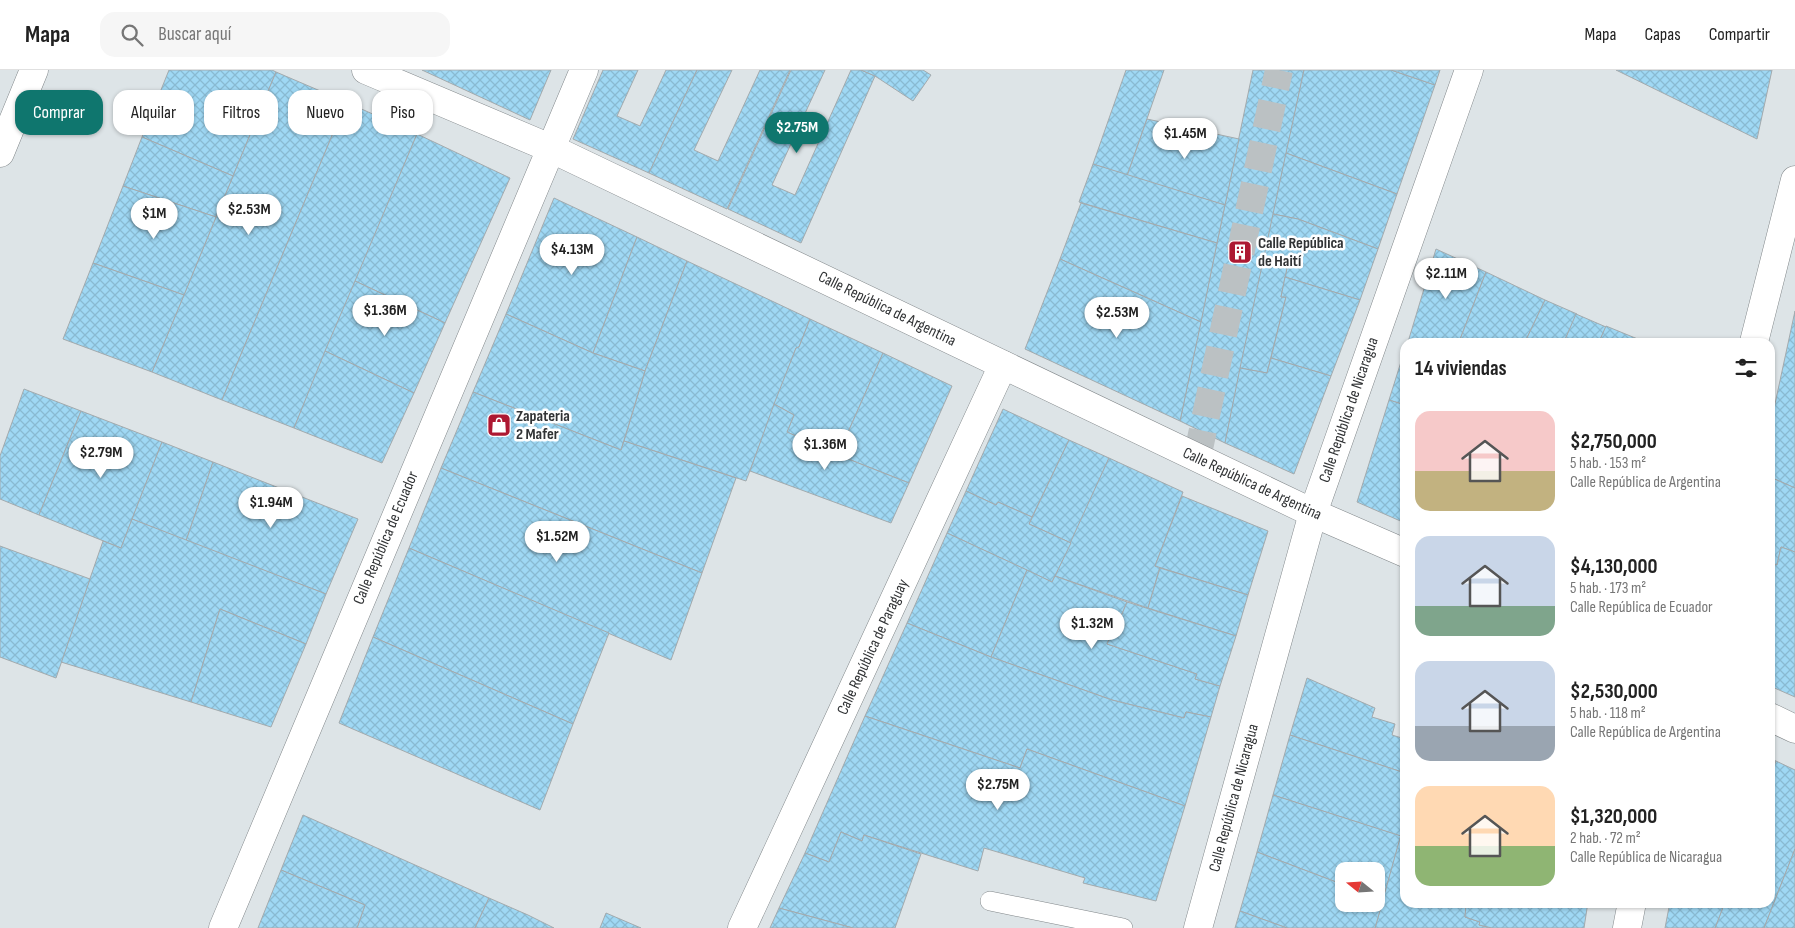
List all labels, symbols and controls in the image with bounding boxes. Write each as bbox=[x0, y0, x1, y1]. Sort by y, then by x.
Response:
search box bbox=[100, 12, 450, 57]
text: Mapa bbox=[25, 20, 70, 49]
icon: search bbox=[118, 21, 146, 49]
text: Buscar aquí bbox=[158, 23, 231, 46]
text: Mapa bbox=[1584, 24, 1616, 45]
text: Capas bbox=[1644, 24, 1681, 45]
text: Compartir bbox=[1709, 24, 1770, 45]
chip: Comprar bbox=[15, 90, 103, 135]
chip: Alquilar bbox=[113, 90, 194, 135]
chip: Filtros bbox=[204, 90, 278, 135]
chip: Nuevo bbox=[288, 90, 362, 135]
chip: Piso bbox=[372, 90, 433, 135]
pin: $2.75M bbox=[756, 112, 838, 154]
text: $2.75M bbox=[776, 118, 818, 137]
pin: $1.45M bbox=[1144, 118, 1226, 160]
text: $1.45M bbox=[1163, 124, 1207, 143]
pin: $2.53M bbox=[208, 194, 290, 236]
pin: $1M bbox=[130, 198, 178, 240]
text: $2.53M bbox=[227, 200, 271, 219]
text: $1M bbox=[142, 204, 166, 223]
pin: $4.13M bbox=[531, 234, 613, 276]
place label: Calle República de Haití bbox=[1258, 234, 1344, 271]
building icon: Calle República de Haití bbox=[1227, 239, 1253, 265]
text: $4.13M bbox=[551, 240, 593, 259]
pin: $2.11M bbox=[1405, 258, 1487, 300]
text: $2.11M bbox=[1425, 264, 1467, 283]
street label: Calle República de Argentina bbox=[815, 267, 959, 351]
pin: $1.36M bbox=[344, 294, 426, 337]
pin: $2.53M bbox=[1076, 296, 1158, 339]
text: $1.36M bbox=[363, 301, 407, 320]
text: $2.53M bbox=[1095, 303, 1139, 322]
street label: Calle República de Nicaragua bbox=[1315, 335, 1383, 485]
icon: filters bbox=[1732, 354, 1760, 382]
text: 14 viviendas bbox=[1415, 356, 1507, 381]
place label: Zapateria 2 Mafer bbox=[516, 407, 570, 444]
shop icon: Zapateria 2 Mafer bbox=[486, 412, 512, 438]
pin: $1.36M bbox=[784, 428, 866, 471]
text: $2,750,000 bbox=[1570, 429, 1657, 454]
icon: home bbox=[1455, 431, 1515, 491]
text: $1.36M bbox=[803, 435, 847, 454]
pin: $2.79M bbox=[60, 436, 142, 479]
text: $2.79M bbox=[80, 443, 122, 462]
street label: Calle República de Argentina bbox=[1180, 444, 1324, 524]
text: 5 hab. · 153 m² bbox=[1570, 454, 1646, 473]
street label: Calle República de Ecuador bbox=[349, 468, 423, 607]
text: Calle República de Argentina bbox=[1570, 473, 1721, 492]
pin: $1.94M bbox=[230, 486, 312, 529]
text: $1.94M bbox=[249, 493, 293, 512]
pin: $1.52M bbox=[516, 520, 598, 563]
text: $1.52M bbox=[536, 527, 578, 546]
text: $4,130,000 bbox=[1570, 554, 1657, 579]
icon: home bbox=[1455, 556, 1515, 616]
street label: Calle República de Paraguay bbox=[833, 576, 913, 718]
text: 5 hab. · 173 m² bbox=[1570, 579, 1646, 598]
text: Calle República de Ecuador bbox=[1570, 598, 1713, 617]
pin: $1.32M bbox=[1051, 608, 1133, 650]
text: $1.32M bbox=[1071, 614, 1113, 633]
text: $2,530,000 bbox=[1570, 679, 1658, 704]
icon: home bbox=[1455, 681, 1515, 741]
text: 5 hab. · 118 m² bbox=[1570, 704, 1646, 723]
street label: Calle República de Nicaragua bbox=[1205, 722, 1263, 874]
text: Calle República de Argentina bbox=[1570, 723, 1721, 742]
pin: $2.75M bbox=[957, 768, 1039, 811]
text: $2.75M bbox=[977, 775, 1019, 794]
text: $1,320,000 bbox=[1570, 804, 1657, 829]
icon: home bbox=[1455, 806, 1515, 866]
text: 2 hab. · 72 m² bbox=[1570, 829, 1641, 848]
text: Calle República de Nicaragua bbox=[1570, 848, 1722, 867]
north arrow bbox=[1335, 862, 1385, 912]
map controls bbox=[1335, 862, 1385, 912]

